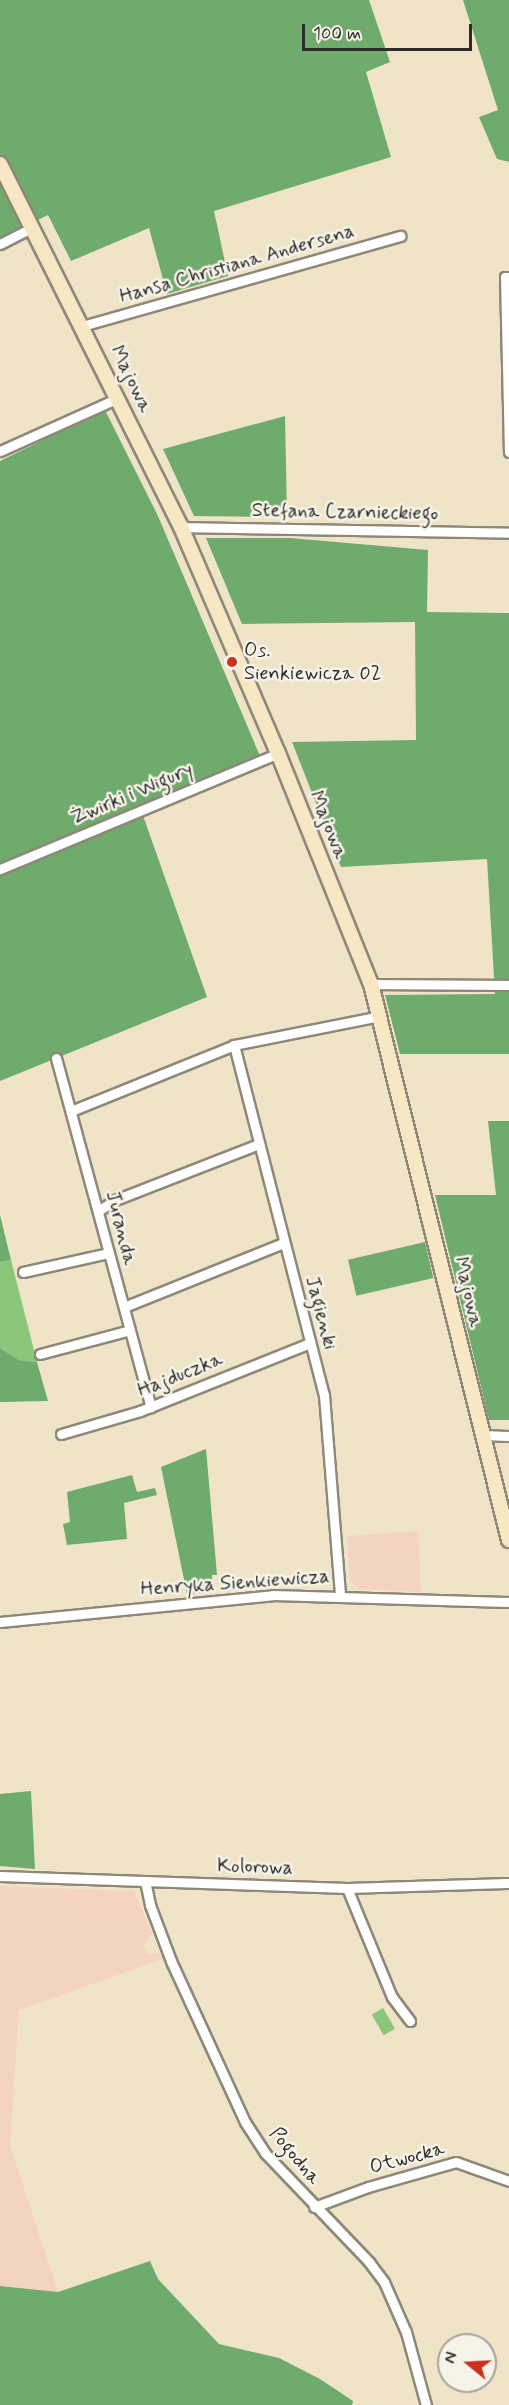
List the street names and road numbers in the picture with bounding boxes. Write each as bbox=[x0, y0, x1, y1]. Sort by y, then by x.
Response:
street label: Hansa Christiana Andersena bbox=[117, 219, 357, 309]
street label: Majowa bbox=[105, 342, 157, 416]
street label: Stefana Czarnieckiego bbox=[250, 498, 440, 526]
street label: Żwirki i Wigury bbox=[67, 758, 197, 830]
street label: Majowa bbox=[303, 787, 353, 863]
street label: Juranda bbox=[100, 1189, 142, 1267]
street label: Majowa bbox=[448, 1254, 488, 1330]
street label: Jagienki bbox=[300, 1274, 342, 1352]
street label: Hajduczka bbox=[134, 1347, 226, 1403]
street label: Henryka Sienkiewicza bbox=[140, 1564, 330, 1602]
street label: Kolorowa bbox=[217, 1854, 293, 1880]
street label: Pogodna bbox=[264, 2122, 326, 2190]
street label: Otwocka bbox=[367, 2137, 447, 2179]

